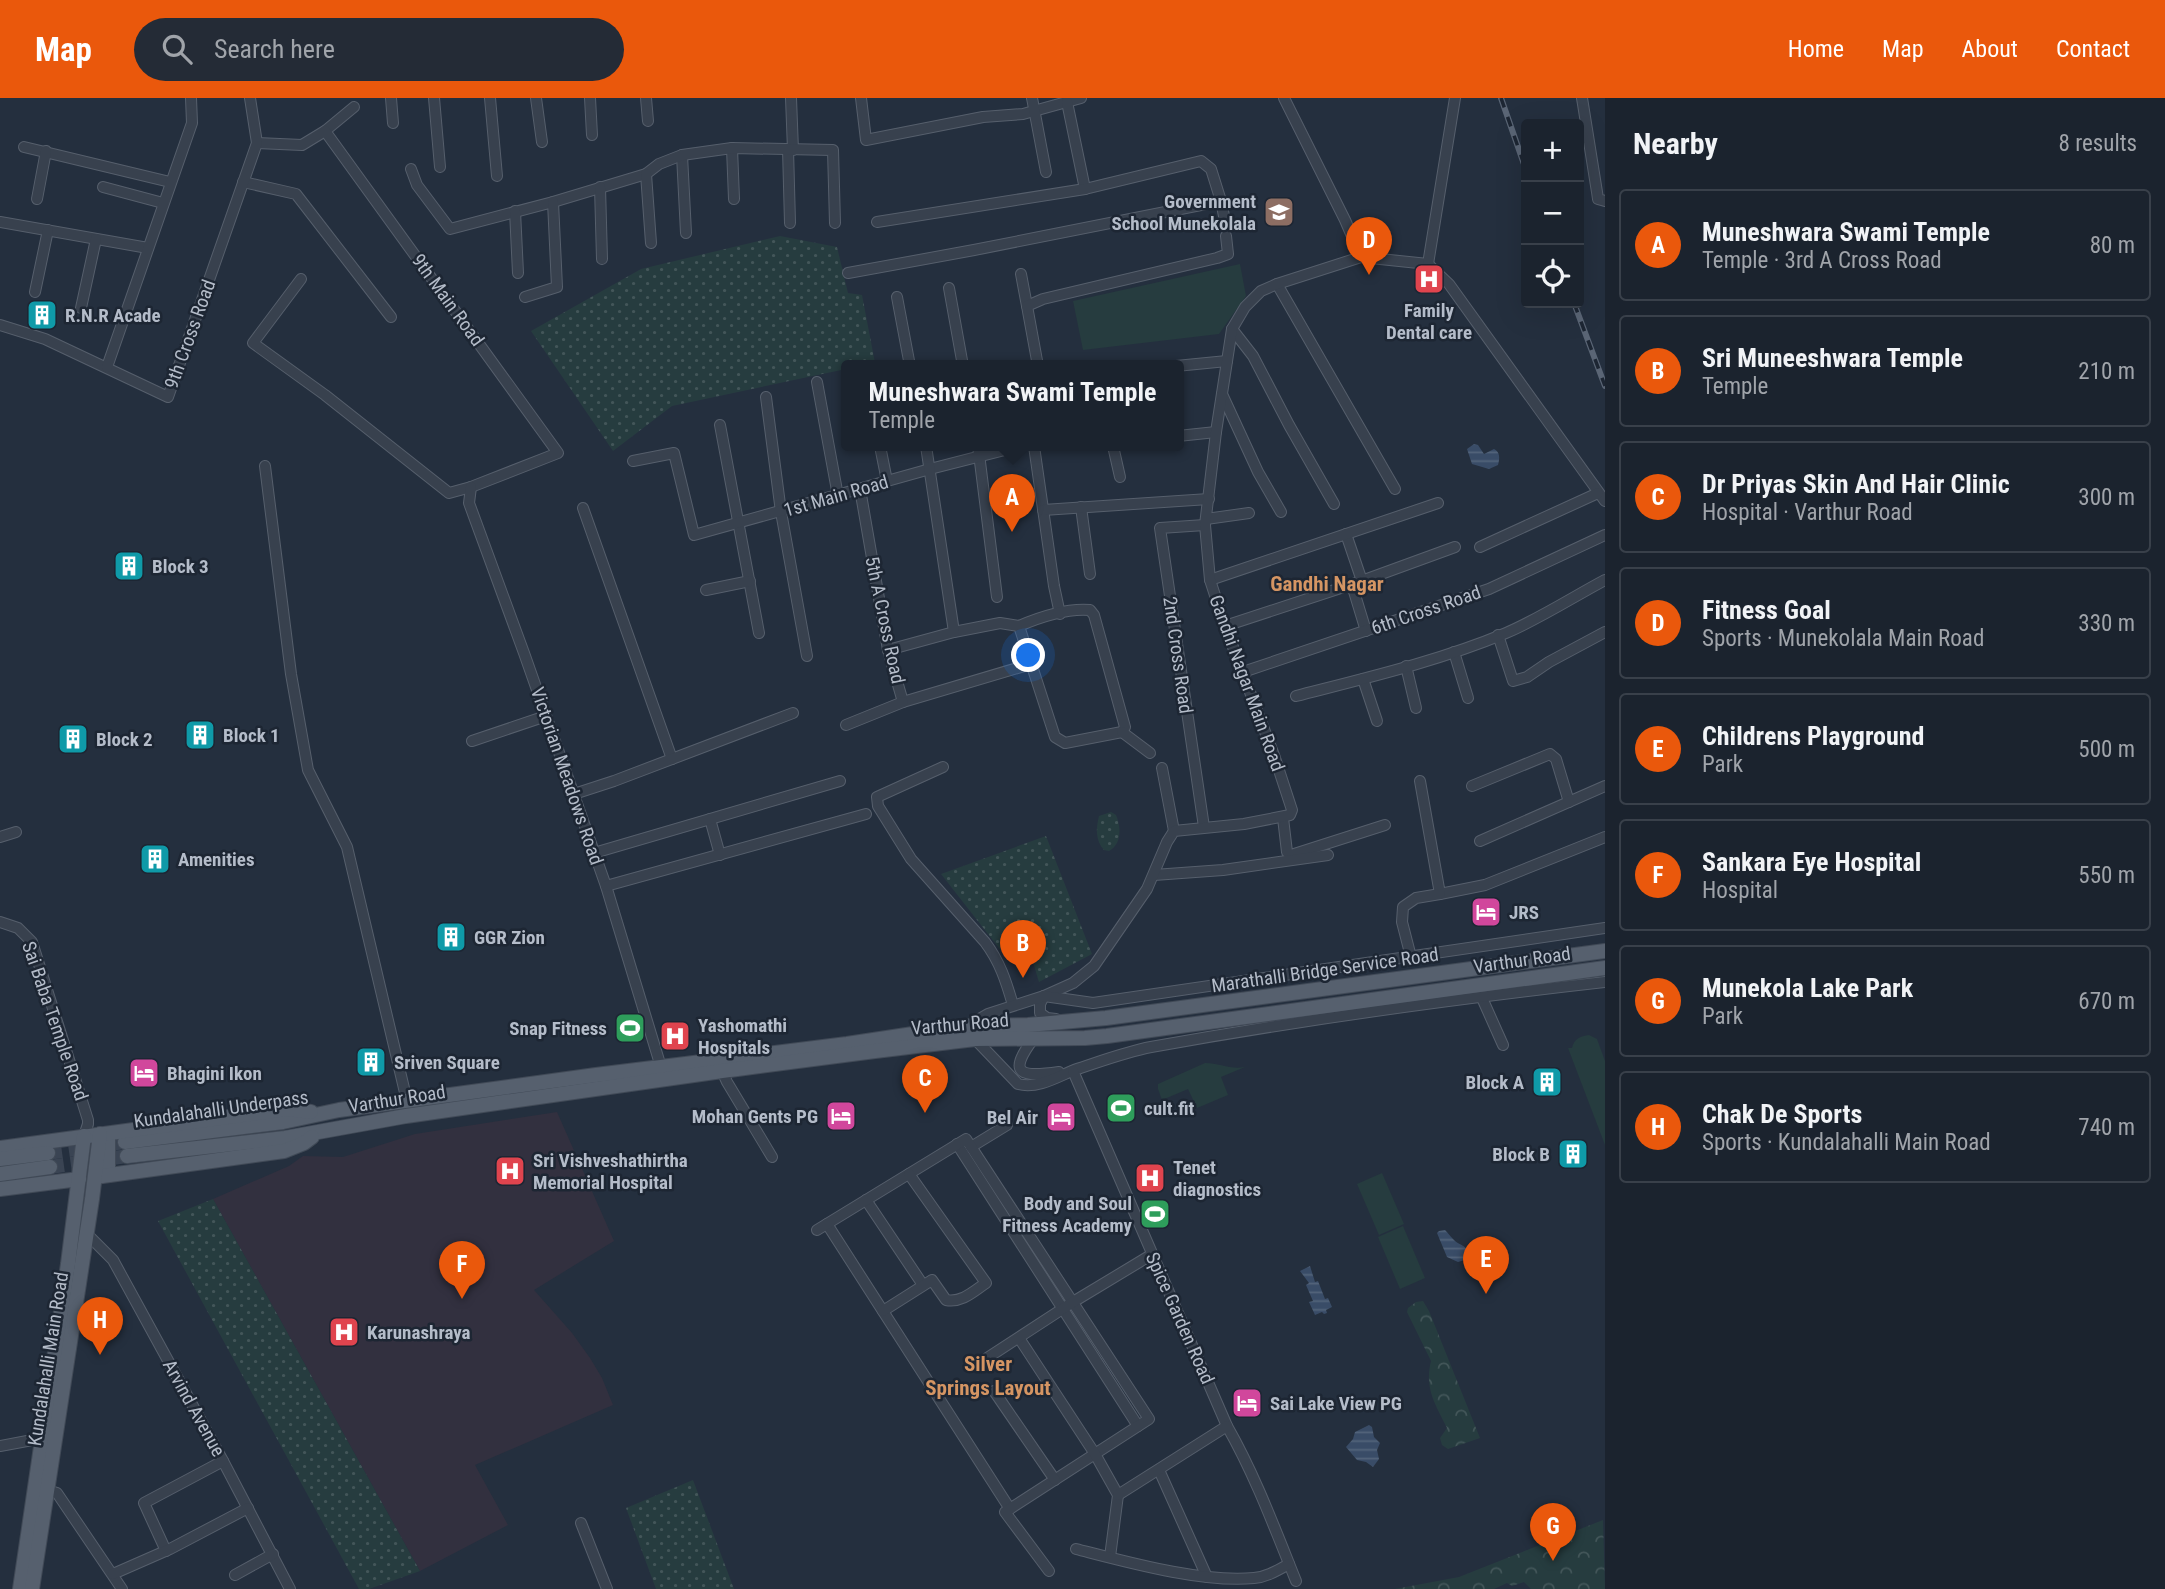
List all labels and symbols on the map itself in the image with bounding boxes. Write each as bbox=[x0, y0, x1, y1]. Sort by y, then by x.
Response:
place label: Government School Munekolala bbox=[1111, 190, 1256, 235]
school or university icon: Government School Munekolala bbox=[1262, 195, 1296, 229]
pin: D bbox=[1346, 217, 1392, 275]
street label: 9th Main Road bbox=[407, 250, 489, 350]
hospital icon: Family Dental care bbox=[1412, 262, 1446, 296]
street label: 9th Cross Road bbox=[160, 276, 220, 392]
building icon: R.N.R Acade bbox=[25, 298, 59, 332]
place label: Family Dental care bbox=[1386, 299, 1472, 344]
place label: R.N.R Acade bbox=[65, 304, 161, 327]
street label: 1st Main Road bbox=[781, 470, 891, 522]
pin: A bbox=[989, 474, 1035, 532]
building icon: Block 3 bbox=[112, 549, 146, 583]
street label: 5th A Cross Road bbox=[860, 554, 910, 686]
place label: Block 3 bbox=[152, 555, 209, 578]
district label: Gandhi Nagar bbox=[1270, 572, 1384, 596]
street label: 6th Cross Road bbox=[1368, 581, 1484, 639]
street label: Gandhi Nagar Main Road bbox=[1204, 592, 1290, 774]
street label: 2nd Cross Road bbox=[1158, 595, 1198, 715]
your location bbox=[1011, 638, 1045, 672]
street label: Victorian Meadows Road bbox=[526, 684, 608, 868]
building icon: Block 1 bbox=[183, 718, 217, 752]
building icon: Block 2 bbox=[56, 722, 90, 756]
place label: Block 1 bbox=[223, 724, 280, 747]
place label: Block 2 bbox=[96, 728, 153, 751]
building icon: Amenities bbox=[138, 842, 172, 876]
place label: Amenities bbox=[178, 848, 255, 871]
hotel icon: JRS bbox=[1469, 895, 1503, 929]
place label: JRS bbox=[1509, 901, 1539, 924]
building icon: GGR Zion bbox=[434, 920, 468, 954]
pin: B bbox=[1000, 920, 1046, 978]
place label: GGR Zion bbox=[474, 926, 545, 949]
street label: Sai Baba Temple Road bbox=[17, 938, 93, 1104]
street label: Varthur Road bbox=[1472, 942, 1572, 978]
street label: Marathalli Bridge Service Road bbox=[1210, 943, 1440, 997]
street label: Varthur Road bbox=[910, 1008, 1010, 1040]
sports icon: Snap Fitness bbox=[613, 1011, 647, 1045]
place label: Yashomathi Hospitals bbox=[698, 1014, 787, 1059]
place label: Snap Fitness bbox=[509, 1017, 607, 1040]
hospital icon: Yashomathi Hospitals bbox=[658, 1019, 692, 1053]
building icon: Sriven Square bbox=[354, 1045, 388, 1079]
place label: Sriven Square bbox=[394, 1051, 500, 1074]
pin: C bbox=[902, 1055, 948, 1113]
hotel icon: Bhagini Ikon bbox=[127, 1056, 161, 1090]
place label: Bhagini Ikon bbox=[167, 1062, 262, 1085]
building icon: Block A bbox=[1530, 1065, 1564, 1099]
place label: Block A bbox=[1466, 1071, 1525, 1094]
street label: Varthur Road bbox=[347, 1080, 447, 1118]
street label: Kundalahalli Underpass bbox=[132, 1085, 310, 1133]
sports icon: cult.fit bbox=[1104, 1091, 1138, 1125]
place label: cult.fit bbox=[1144, 1097, 1195, 1120]
hotel icon: Mohan Gents PG bbox=[824, 1099, 858, 1133]
hotel icon: Bel Air bbox=[1044, 1100, 1078, 1134]
place label: Mohan Gents PG bbox=[692, 1105, 818, 1128]
place label: Bel Air bbox=[987, 1106, 1038, 1129]
building icon: Block B bbox=[1556, 1137, 1590, 1171]
place label: Block B bbox=[1492, 1143, 1550, 1166]
place label: Sri Vishveshathirtha Memorial Hospital bbox=[533, 1149, 688, 1194]
hospital icon: Sri Vishveshathirtha Memorial Hospital bbox=[493, 1154, 527, 1188]
place label: Tenet diagnostics bbox=[1173, 1156, 1261, 1201]
hospital icon: Tenet diagnostics bbox=[1133, 1161, 1167, 1195]
place label: Body and Soul Fitness Academy bbox=[1002, 1192, 1133, 1237]
sports icon: Body and Soul Fitness Academy bbox=[1138, 1197, 1172, 1231]
pin: E bbox=[1463, 1236, 1509, 1294]
pin: F bbox=[439, 1241, 485, 1299]
street label: Spice Garden Road bbox=[1141, 1249, 1219, 1387]
street label: Kundalahalli Main Road bbox=[23, 1270, 73, 1448]
pin: H bbox=[77, 1297, 123, 1355]
hospital icon: Karunashraya bbox=[327, 1315, 361, 1349]
place label: Karunashraya bbox=[367, 1321, 471, 1344]
district label: Silver Springs Layout bbox=[925, 1352, 1051, 1400]
street label: Arvind Avenue bbox=[158, 1356, 230, 1460]
hotel icon: Sai Lake View PG bbox=[1230, 1386, 1264, 1420]
place label: Sai Lake View PG bbox=[1270, 1392, 1402, 1415]
pin: G bbox=[1530, 1503, 1576, 1561]

